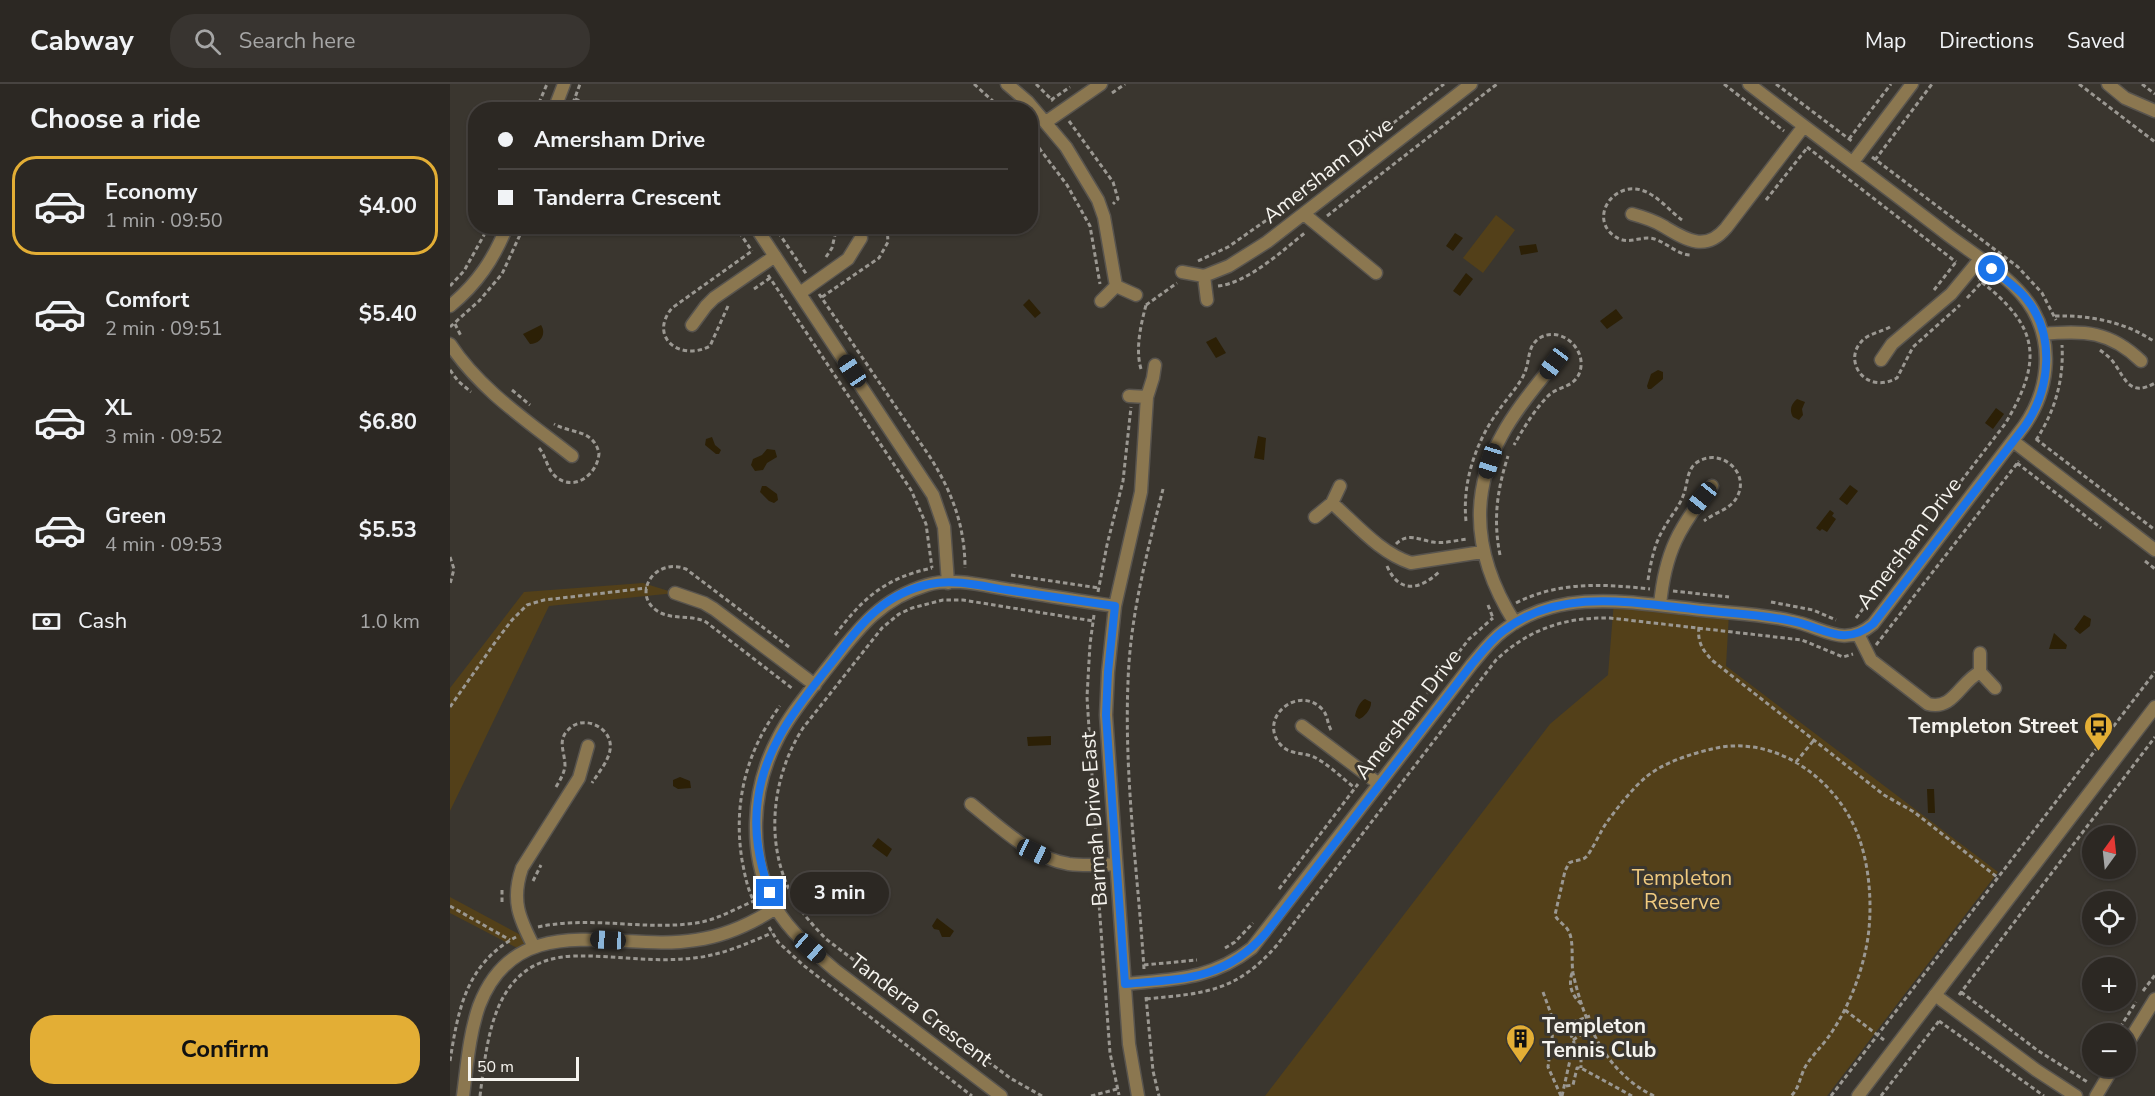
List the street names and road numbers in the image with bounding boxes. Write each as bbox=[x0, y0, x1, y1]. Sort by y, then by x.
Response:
street label: Amersham Drive bbox=[1257, 110, 1399, 230]
street label: Amersham Drive bbox=[1850, 471, 1968, 615]
street label: Amersham Drive bbox=[1348, 643, 1468, 785]
street label: Barmah Drive East bbox=[1074, 730, 1114, 907]
street label: Tanderra Crescent bbox=[844, 947, 999, 1073]

